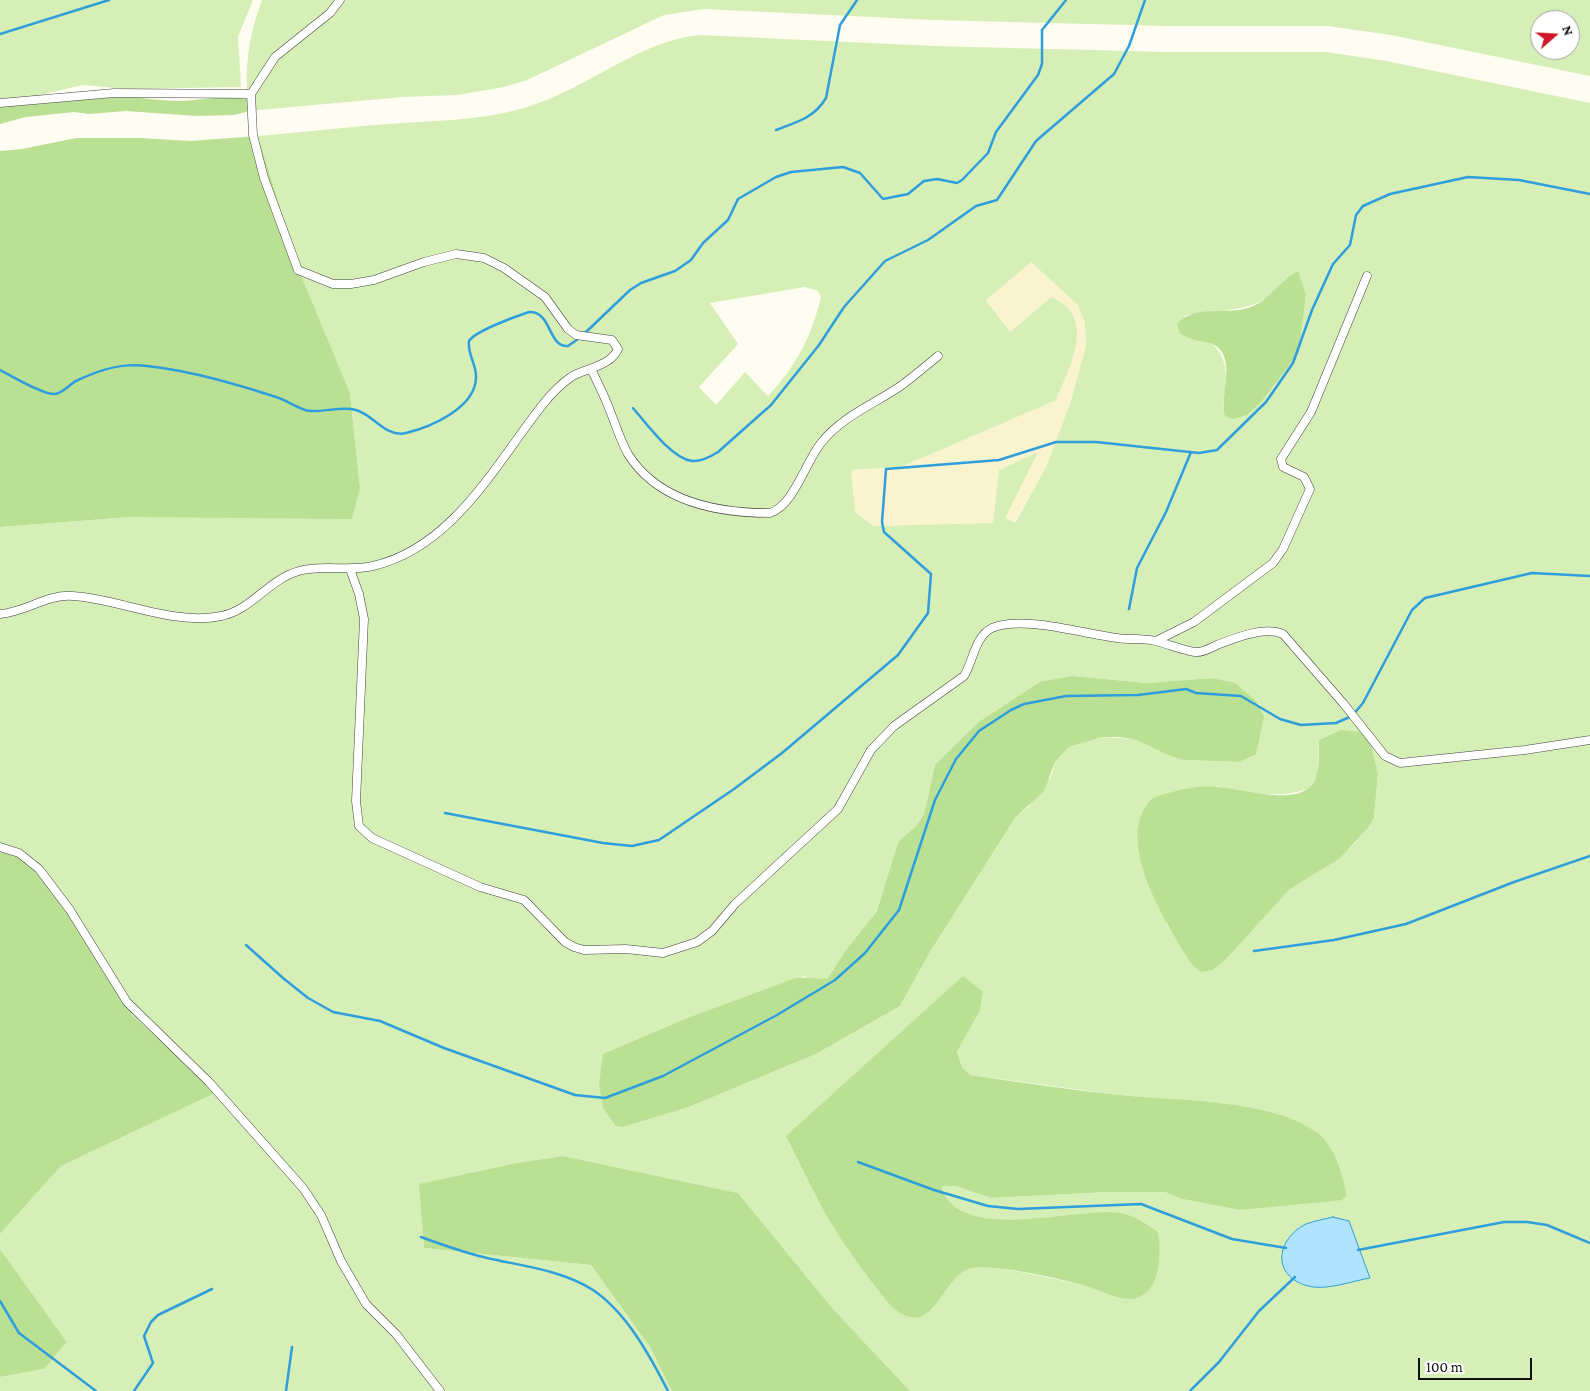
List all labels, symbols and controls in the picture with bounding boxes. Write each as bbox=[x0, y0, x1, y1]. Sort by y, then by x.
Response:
north arrow bbox=[1530, 10, 1580, 60]
text: N bbox=[1559, 23, 1577, 38]
scale bar bbox=[1420, 1348, 1534, 1380]
text: 100 m bbox=[1426, 1359, 1463, 1375]

